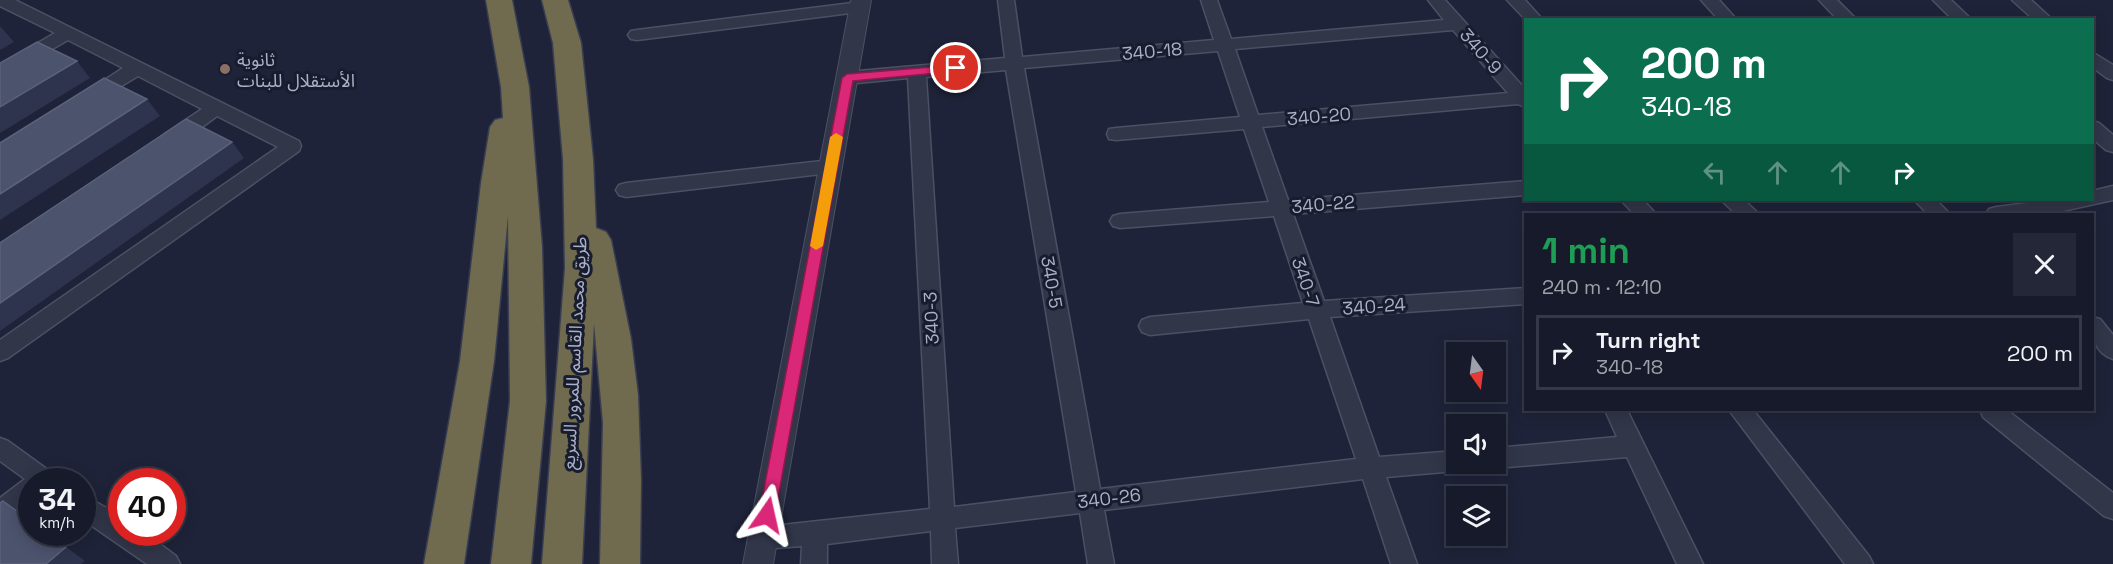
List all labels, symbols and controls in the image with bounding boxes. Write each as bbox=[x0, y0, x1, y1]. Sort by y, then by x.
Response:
street label: 340-9 bbox=[1455, 24, 1507, 78]
street label: 340-18 bbox=[1121, 37, 1183, 65]
text: 200 m bbox=[1641, 37, 1767, 90]
pin bbox=[930, 42, 981, 93]
icon: right bbox=[1542, 42, 1620, 120]
place label: ثانوية الأستقلال للبنات bbox=[237, 48, 355, 92]
icon: arrive bbox=[939, 51, 972, 84]
marker: ثانوية الأستقلال للبنات bbox=[218, 62, 232, 76]
text: 340-18 bbox=[1641, 89, 1732, 124]
street label: 340-20 bbox=[1286, 102, 1352, 130]
icon: left bbox=[1698, 156, 1731, 189]
icon: ahead bbox=[1761, 156, 1794, 189]
icon: ahead bbox=[1824, 156, 1857, 189]
icon: right bbox=[1887, 156, 1920, 189]
street label: 340-22 bbox=[1290, 190, 1356, 218]
text: 1 min bbox=[1542, 228, 1630, 274]
button: close bbox=[2013, 233, 2076, 296]
street label: طريق محمد القاسم للمرور السريع bbox=[556, 236, 595, 470]
street label: 340-5 bbox=[1036, 254, 1068, 310]
street label: 340-7 bbox=[1287, 254, 1325, 310]
text: 240 m · 12:10 bbox=[1542, 274, 1662, 300]
street label: 340-3 bbox=[918, 291, 944, 345]
street label: 340-24 bbox=[1342, 292, 1406, 320]
text: Turn right bbox=[1596, 326, 1701, 354]
icon: right bbox=[1545, 336, 1578, 369]
text: 200 m bbox=[2007, 339, 2073, 367]
north arrow bbox=[1446, 342, 1506, 402]
map controls bbox=[1446, 342, 1506, 546]
text: 340-18 bbox=[1596, 354, 1663, 380]
button: sound bbox=[1446, 414, 1506, 474]
speed limit sign: 40 bbox=[108, 468, 186, 546]
text: 34 bbox=[38, 480, 76, 519]
position arrow bbox=[735, 483, 799, 547]
street label: 340-26 bbox=[1076, 483, 1142, 513]
button: layers bbox=[1446, 486, 1506, 546]
text: km/h bbox=[39, 513, 75, 532]

